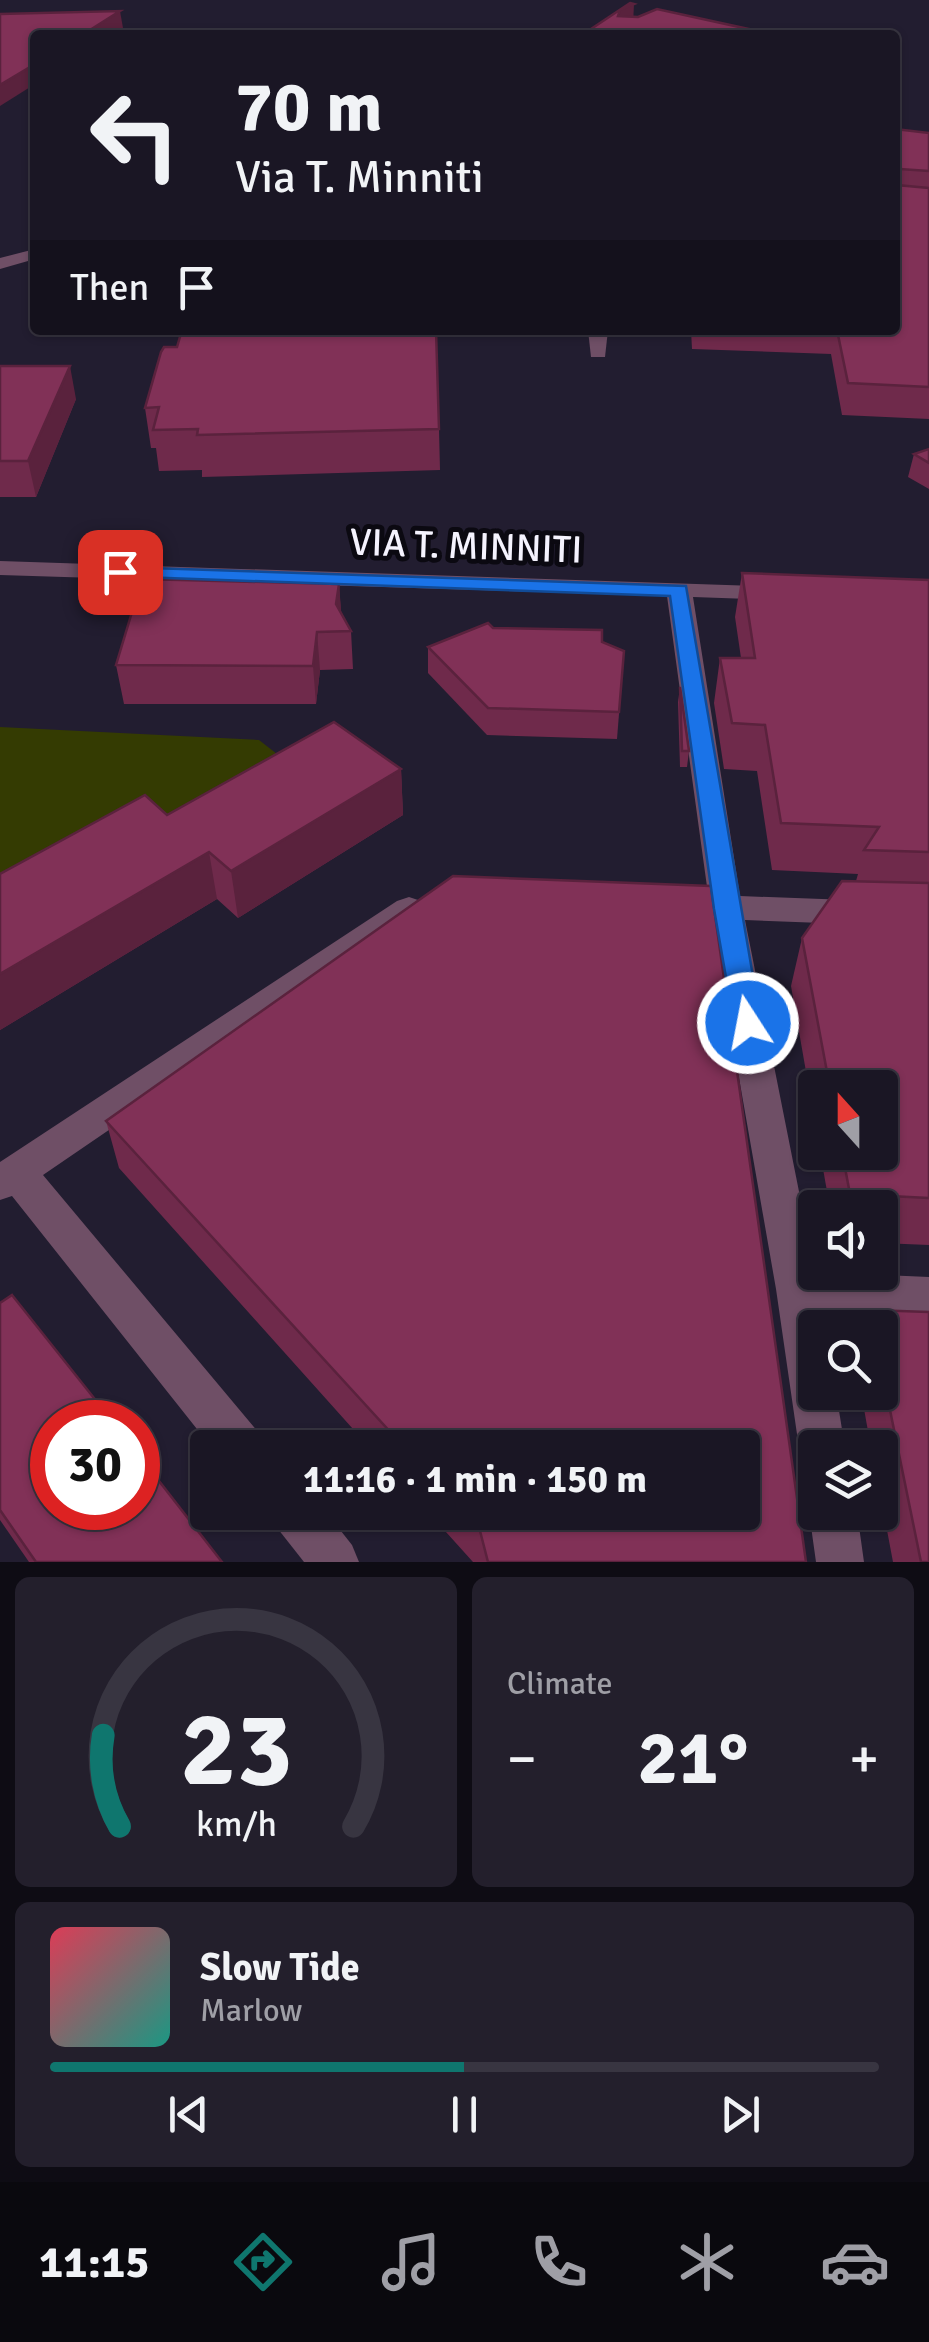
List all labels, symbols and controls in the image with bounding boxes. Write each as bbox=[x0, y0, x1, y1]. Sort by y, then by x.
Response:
text: 70 m bbox=[235, 64, 383, 150]
icon: left bbox=[70, 70, 200, 200]
text: Via T. Minniti bbox=[235, 150, 484, 205]
icon: arrive bbox=[169, 260, 224, 315]
text: Then bbox=[70, 264, 149, 311]
street label: VIA T. MINNITI bbox=[349, 518, 583, 574]
pin bbox=[78, 530, 163, 615]
icon: arrive bbox=[93, 545, 148, 600]
position arrow bbox=[696, 971, 800, 1075]
north arrow bbox=[798, 1070, 898, 1170]
map controls bbox=[798, 1070, 898, 1530]
button: sound bbox=[798, 1190, 898, 1290]
button: search bbox=[798, 1310, 898, 1410]
speed limit sign: 30 bbox=[30, 1400, 160, 1530]
button: layers bbox=[798, 1430, 898, 1530]
text: 11:16 · 1 min · 150 m bbox=[303, 1456, 647, 1503]
text: Climate bbox=[507, 1664, 613, 1703]
text: 23 bbox=[180, 1686, 292, 1814]
text: 21° bbox=[638, 1712, 749, 1805]
text: − bbox=[507, 1725, 537, 1793]
text: + bbox=[849, 1725, 879, 1793]
text: km/h bbox=[196, 1802, 276, 1846]
text: Slow Tide bbox=[200, 1944, 360, 1991]
text: Marlow bbox=[200, 1991, 302, 2030]
icon: previous bbox=[161, 2087, 216, 2142]
icon: pause bbox=[437, 2087, 492, 2142]
icon: next bbox=[713, 2087, 768, 2142]
icon: directions bbox=[228, 2227, 298, 2297]
icon: music bbox=[376, 2227, 446, 2297]
icon: phone bbox=[524, 2227, 594, 2297]
icon: climate bbox=[672, 2227, 742, 2297]
icon: car bbox=[820, 2227, 890, 2297]
text: 11:15 bbox=[39, 2235, 149, 2290]

